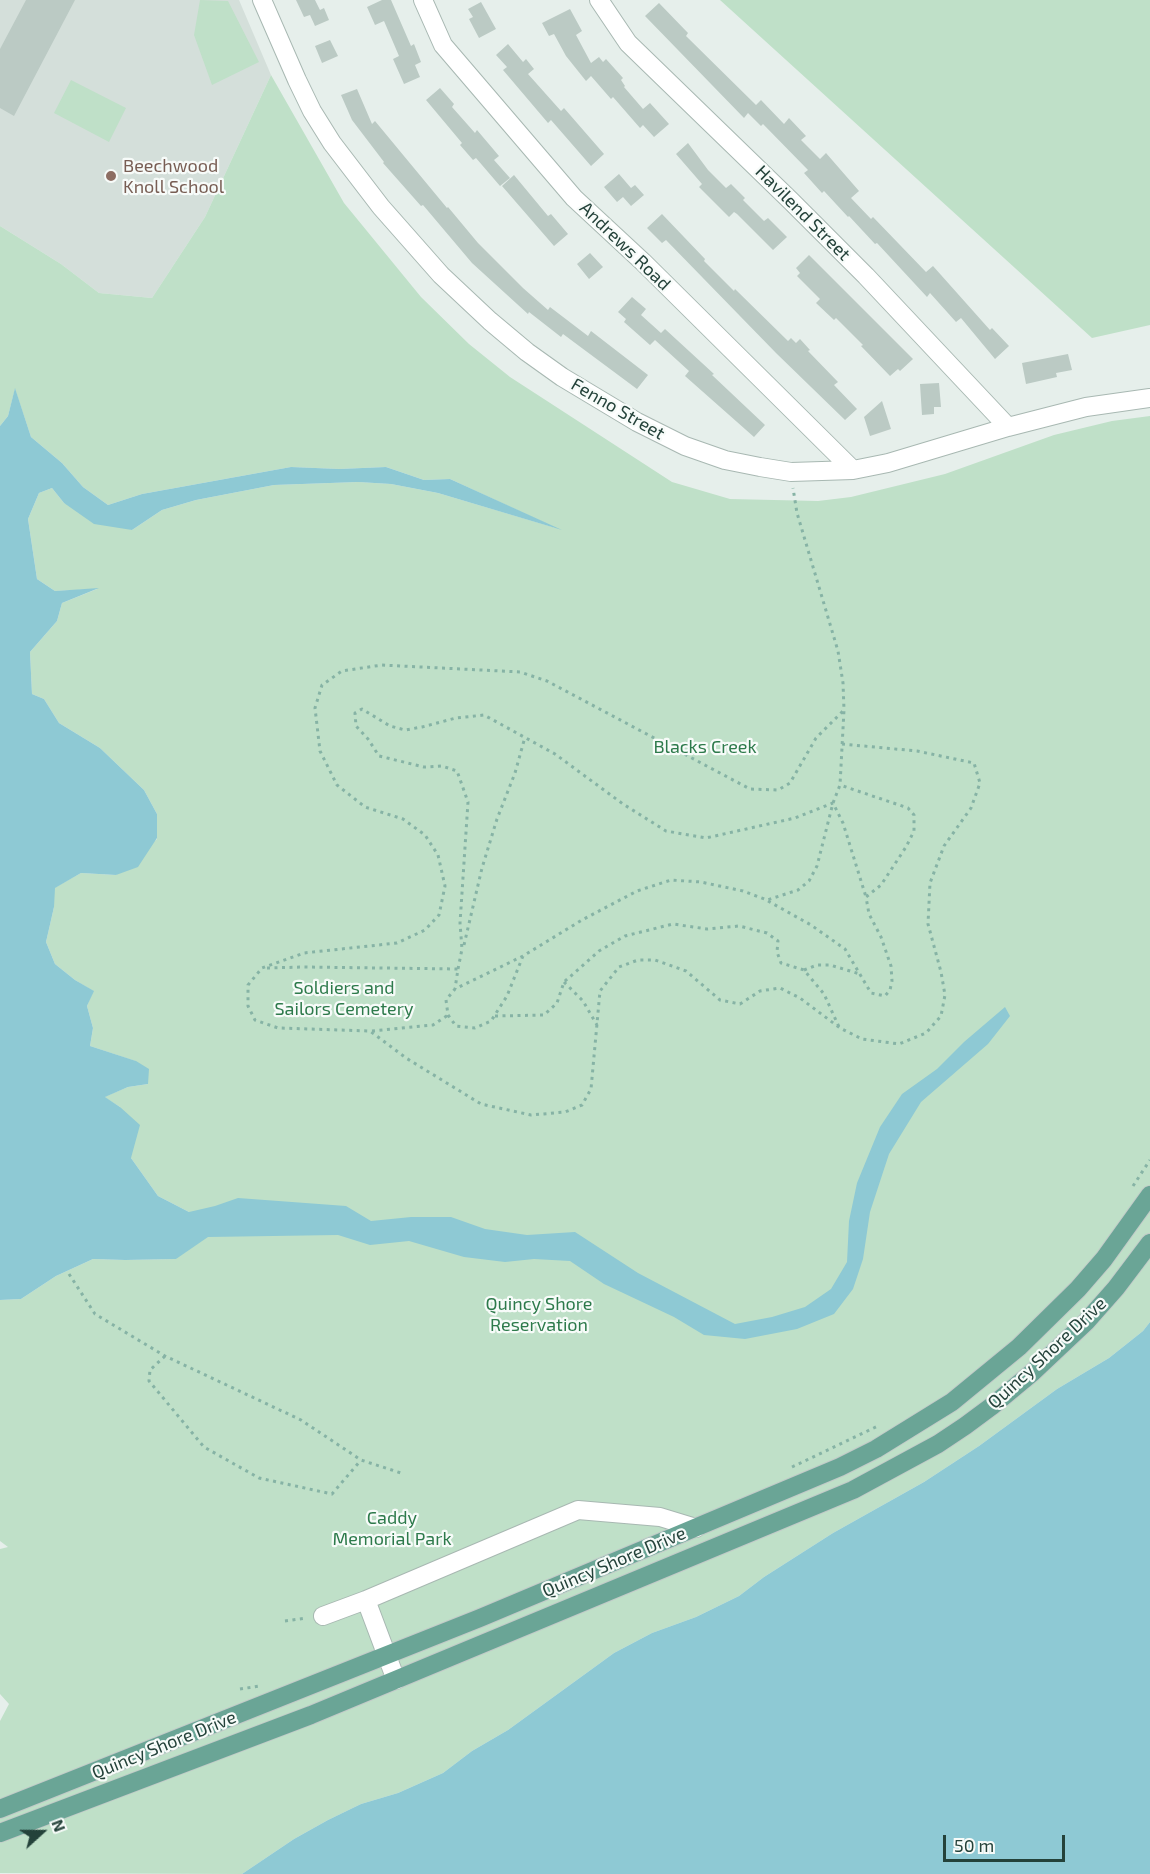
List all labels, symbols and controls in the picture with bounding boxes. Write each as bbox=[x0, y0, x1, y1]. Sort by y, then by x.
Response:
place label: Beechwood Knoll School bbox=[123, 155, 224, 198]
street label: Havilend Street bbox=[751, 161, 855, 265]
marker: Beechwood Knoll School bbox=[104, 169, 118, 183]
street label: Andrews Road bbox=[575, 197, 675, 295]
street label: Fenno Street bbox=[567, 374, 669, 444]
park label: Blacks Creek bbox=[653, 736, 757, 758]
park label: Soldiers and Sailors Cemetery bbox=[274, 977, 414, 1020]
park label: Quincy Shore Reservation bbox=[486, 1293, 592, 1336]
street label: Quincy Shore Drive bbox=[983, 1293, 1111, 1413]
park label: Caddy Memorial Park bbox=[332, 1507, 452, 1550]
street label: Quincy Shore Drive bbox=[539, 1522, 689, 1602]
street label: Quincy Shore Drive bbox=[89, 1706, 239, 1784]
north arrow bbox=[12, 1802, 72, 1862]
text: N bbox=[48, 1817, 70, 1834]
scale bar bbox=[946, 1823, 1068, 1861]
text: 50 m bbox=[954, 1834, 994, 1856]

